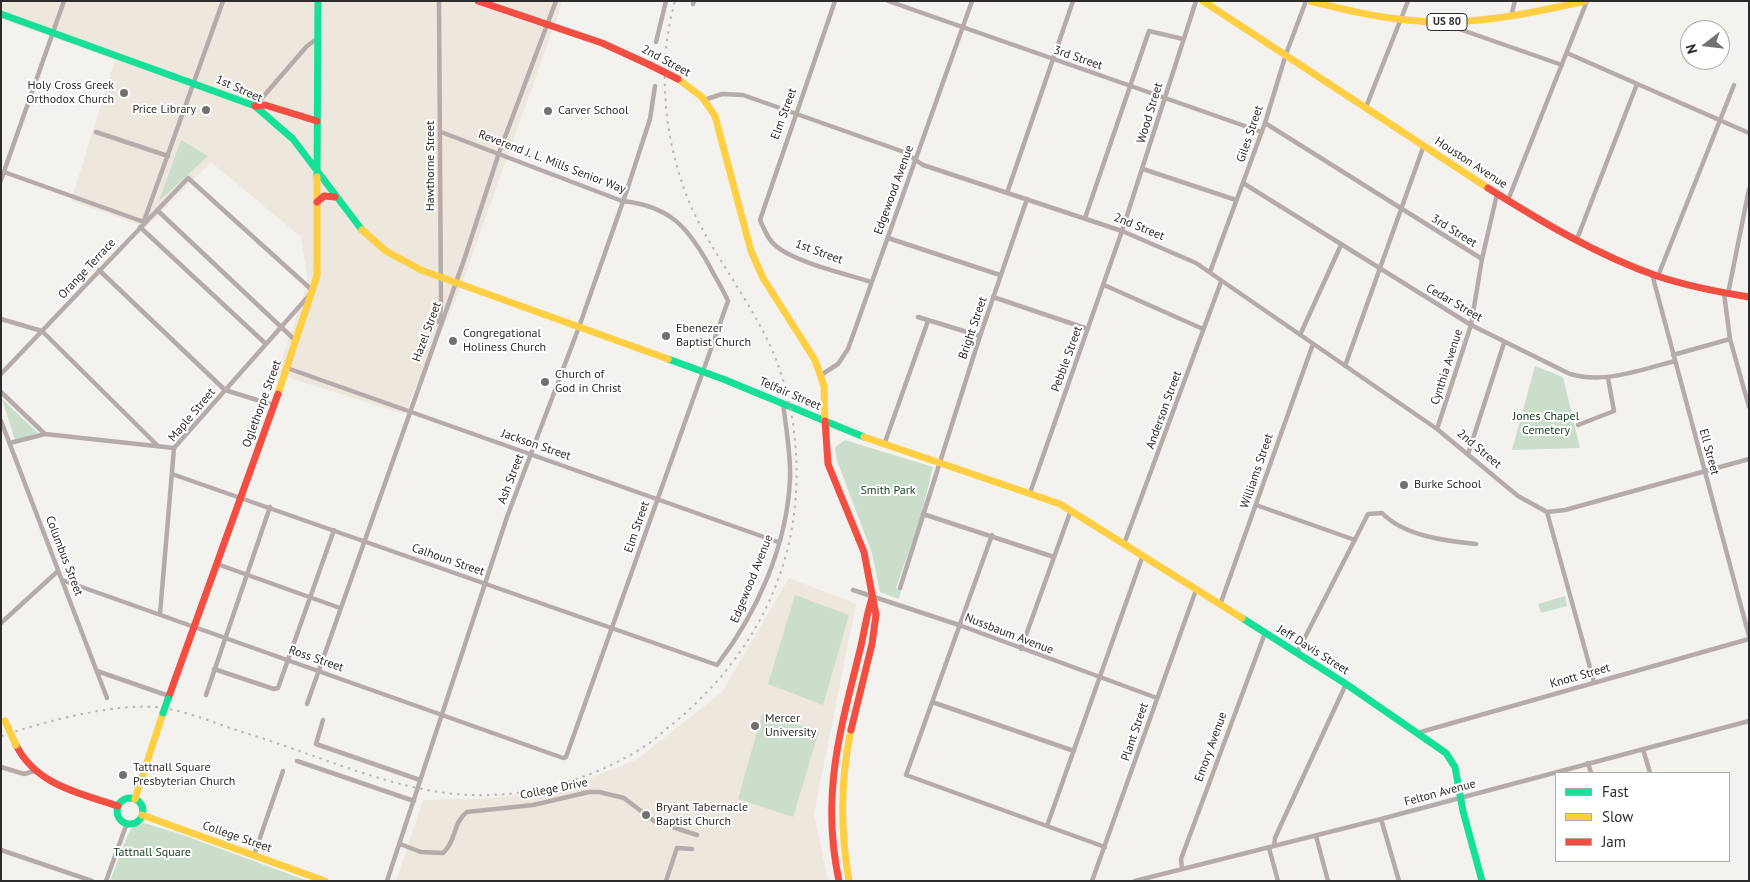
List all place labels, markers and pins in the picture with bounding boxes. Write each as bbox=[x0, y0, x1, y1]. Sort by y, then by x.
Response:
place label: Holy Cross Greek Orthodox Church bbox=[26, 79, 114, 107]
marker: Holy Cross Greek Orthodox Church bbox=[118, 87, 130, 99]
place label: Price Library bbox=[132, 103, 196, 117]
marker: Price Library bbox=[200, 104, 212, 116]
place label: Carver School bbox=[558, 104, 628, 118]
marker: Carver School bbox=[542, 105, 554, 117]
place label: Ebenezer Baptist Church bbox=[676, 322, 751, 350]
place label: Congregational Holiness Church bbox=[463, 327, 546, 355]
marker: Ebenezer Baptist Church bbox=[660, 330, 672, 342]
marker: Congregational Holiness Church bbox=[447, 335, 459, 347]
place label: Church of God in Christ bbox=[555, 368, 621, 396]
marker: Church of God in Christ bbox=[539, 376, 551, 388]
place label: Burke School bbox=[1414, 478, 1481, 492]
marker: Burke School bbox=[1398, 479, 1410, 491]
place label: Mercer University bbox=[765, 712, 816, 740]
marker: Mercer University bbox=[749, 720, 761, 732]
place label: Tattnall Square Presbyterian Church bbox=[133, 761, 235, 789]
marker: Tattnall Square Presbyterian Church bbox=[117, 769, 129, 781]
place label: Bryant Tabernacle Baptist Church bbox=[656, 801, 748, 829]
marker: Bryant Tabernacle Baptist Church bbox=[640, 809, 652, 821]

